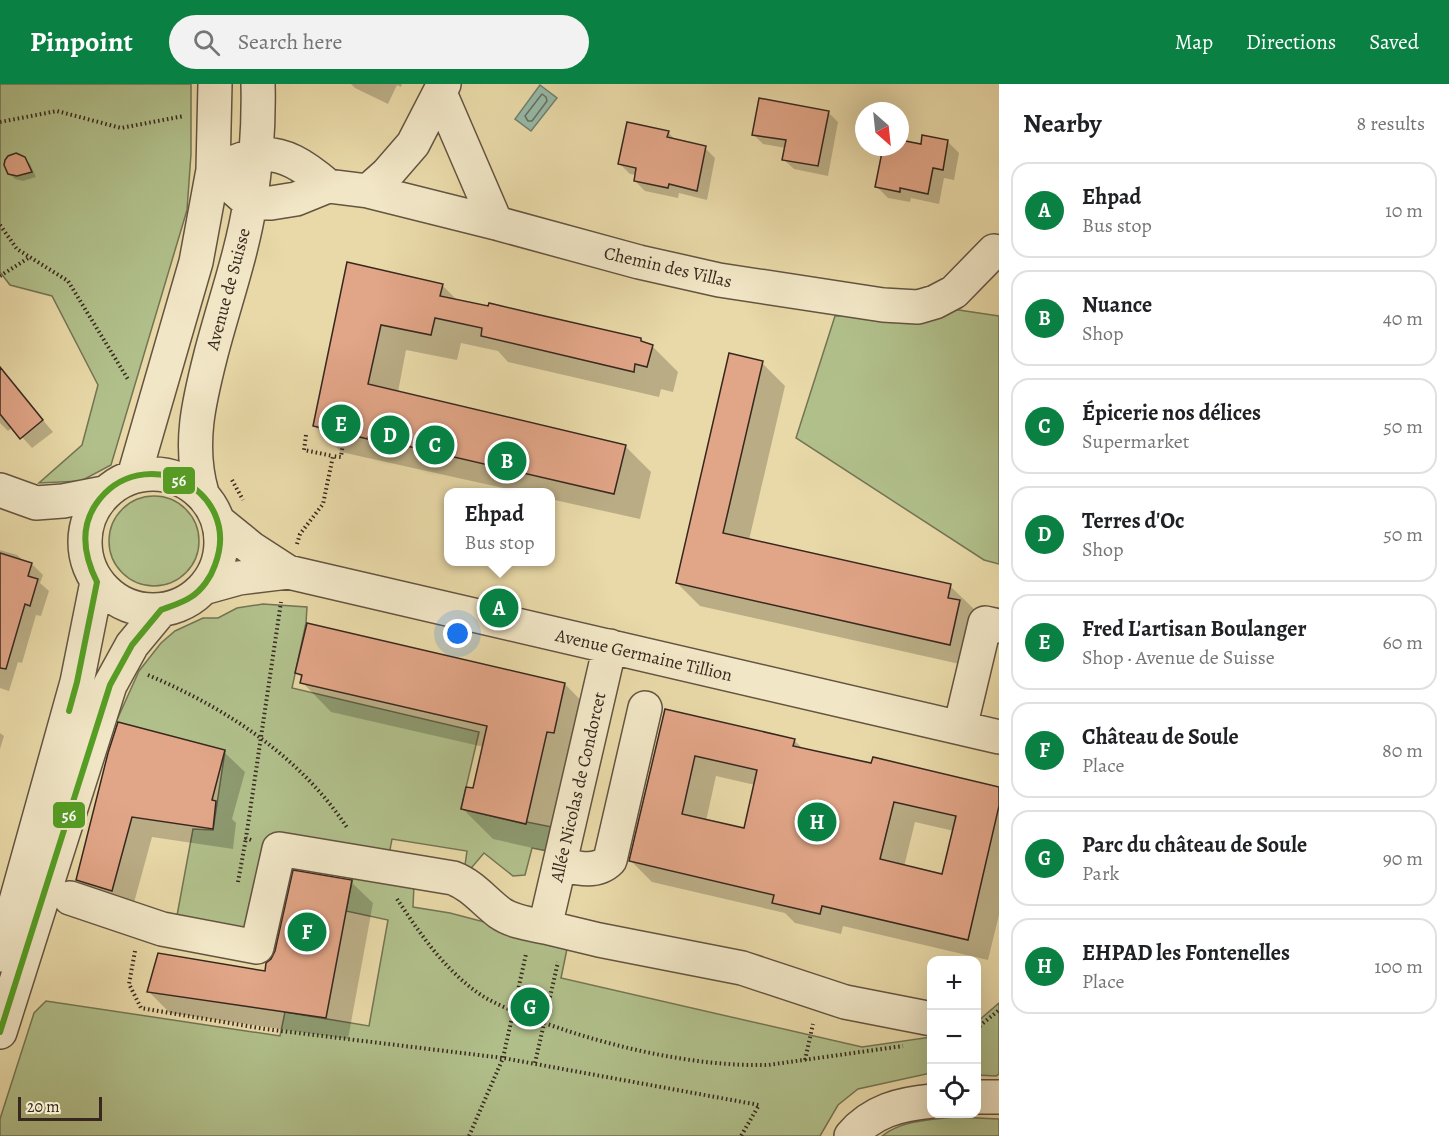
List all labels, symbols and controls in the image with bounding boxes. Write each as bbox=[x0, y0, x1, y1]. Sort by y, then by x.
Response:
search box bbox=[169, 15, 589, 69]
text: Pinpoint bbox=[30, 23, 133, 61]
icon: search bbox=[190, 26, 223, 59]
text: Search here bbox=[238, 27, 342, 57]
text: Map bbox=[1175, 28, 1213, 56]
text: Directions bbox=[1246, 28, 1336, 56]
text: Saved bbox=[1369, 28, 1419, 56]
north arrow bbox=[855, 102, 909, 156]
text: Nearby bbox=[1023, 106, 1102, 141]
text: 8 results bbox=[1357, 110, 1425, 137]
text: Ehpad bbox=[1082, 182, 1141, 212]
text: A bbox=[1038, 197, 1051, 224]
text: 10 m bbox=[1385, 197, 1423, 224]
text: Bus stop bbox=[1082, 212, 1152, 239]
street label: Avenue de Suisse bbox=[200, 225, 256, 354]
street label: Chemin des Villas bbox=[602, 241, 734, 293]
text: Nuance bbox=[1082, 290, 1152, 320]
text: B bbox=[1038, 305, 1051, 332]
text: 40 m bbox=[1383, 305, 1423, 332]
text: Shop bbox=[1082, 320, 1124, 347]
text: Épicerie nos délices bbox=[1082, 398, 1261, 428]
pin: E bbox=[322, 402, 360, 446]
pin: D bbox=[370, 412, 410, 458]
text: C bbox=[1038, 413, 1051, 440]
text: 50 m bbox=[1383, 413, 1423, 440]
pin: C bbox=[416, 422, 454, 468]
text: Supermarket bbox=[1082, 428, 1189, 455]
pin: B bbox=[488, 438, 526, 484]
line badge: 56 bbox=[162, 466, 196, 495]
text: 56 bbox=[172, 470, 187, 492]
popup bbox=[444, 488, 555, 566]
text: Ehpad bbox=[465, 499, 524, 529]
text: Terres d'Oc bbox=[1082, 506, 1184, 536]
text: D bbox=[1038, 521, 1051, 548]
text: 50 m bbox=[1383, 521, 1423, 548]
text: Bus stop bbox=[465, 529, 534, 556]
text: Shop bbox=[1082, 536, 1124, 563]
pin: A bbox=[480, 586, 518, 630]
text: Fred L'artisan Boulanger bbox=[1082, 614, 1307, 644]
your location bbox=[443, 619, 472, 648]
street label: Avenue Germaine Tillion bbox=[552, 623, 735, 687]
text: E bbox=[1039, 629, 1050, 656]
text: 60 m bbox=[1383, 629, 1423, 656]
text: Shop · Avenue de Suisse bbox=[1082, 644, 1275, 671]
street label: Allée Nicolas de Condorcet bbox=[544, 690, 612, 885]
text: Château de Soule bbox=[1082, 722, 1239, 752]
text: F bbox=[1039, 737, 1050, 764]
text: 80 m bbox=[1382, 737, 1423, 764]
text: Place bbox=[1082, 752, 1124, 779]
pin: H bbox=[798, 800, 836, 844]
line badge: 56 bbox=[52, 801, 86, 829]
text: 56 bbox=[62, 805, 77, 827]
text: Parc du château de Soule bbox=[1082, 830, 1307, 860]
text: G bbox=[1038, 845, 1051, 872]
text: 90 m bbox=[1383, 845, 1423, 872]
text: Park bbox=[1082, 860, 1120, 887]
pin: F bbox=[288, 910, 326, 954]
text: EHPAD les Fontenelles bbox=[1082, 938, 1290, 968]
text: H bbox=[1037, 953, 1052, 980]
text: 100 m bbox=[1374, 953, 1423, 980]
map controls bbox=[927, 956, 981, 1118]
button: + bbox=[927, 956, 981, 1010]
text: Place bbox=[1082, 968, 1124, 995]
pin: G bbox=[510, 984, 550, 1030]
button: − bbox=[927, 1010, 981, 1064]
button: locate bbox=[927, 1064, 981, 1118]
scale bar bbox=[18, 1094, 102, 1122]
text: 20 m bbox=[27, 1096, 60, 1118]

